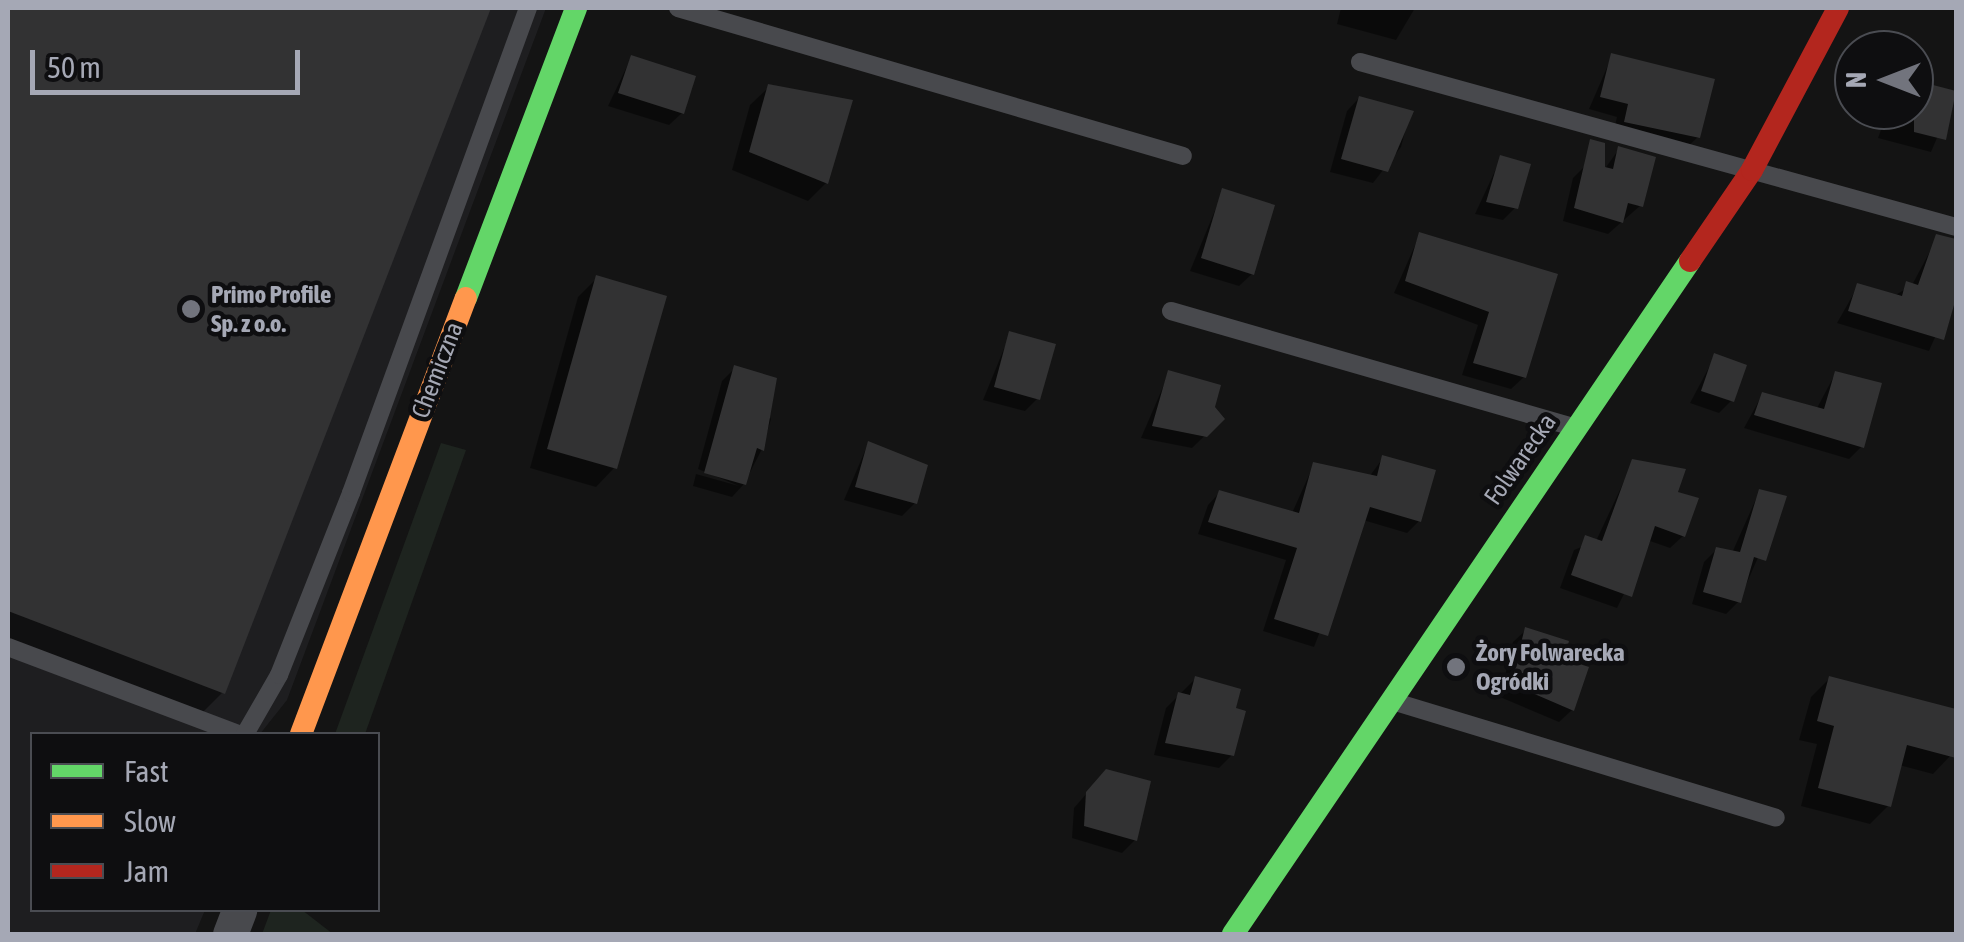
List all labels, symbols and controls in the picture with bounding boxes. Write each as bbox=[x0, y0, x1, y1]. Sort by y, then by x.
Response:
scale bar bbox=[35, 30, 305, 92]
north arrow bbox=[1834, 30, 1934, 130]
text: 50 m bbox=[47, 50, 101, 84]
text: N bbox=[1840, 72, 1872, 88]
place label: Primo Profile Sp. z o.o. bbox=[211, 280, 331, 339]
marker: Primo Profile Sp. z o.o. bbox=[180, 298, 202, 320]
street label: Chemiczna bbox=[405, 318, 469, 422]
street label: Folwarecka bbox=[1478, 408, 1562, 510]
place label: Żory Folwarecka Ogródki bbox=[1476, 638, 1625, 697]
marker: Żory Folwarecka Ogródki bbox=[1445, 656, 1467, 678]
legend bbox=[30, 732, 380, 912]
text: Fast bbox=[124, 754, 169, 788]
text: Slow bbox=[124, 804, 176, 838]
text: Jam bbox=[124, 854, 169, 888]

